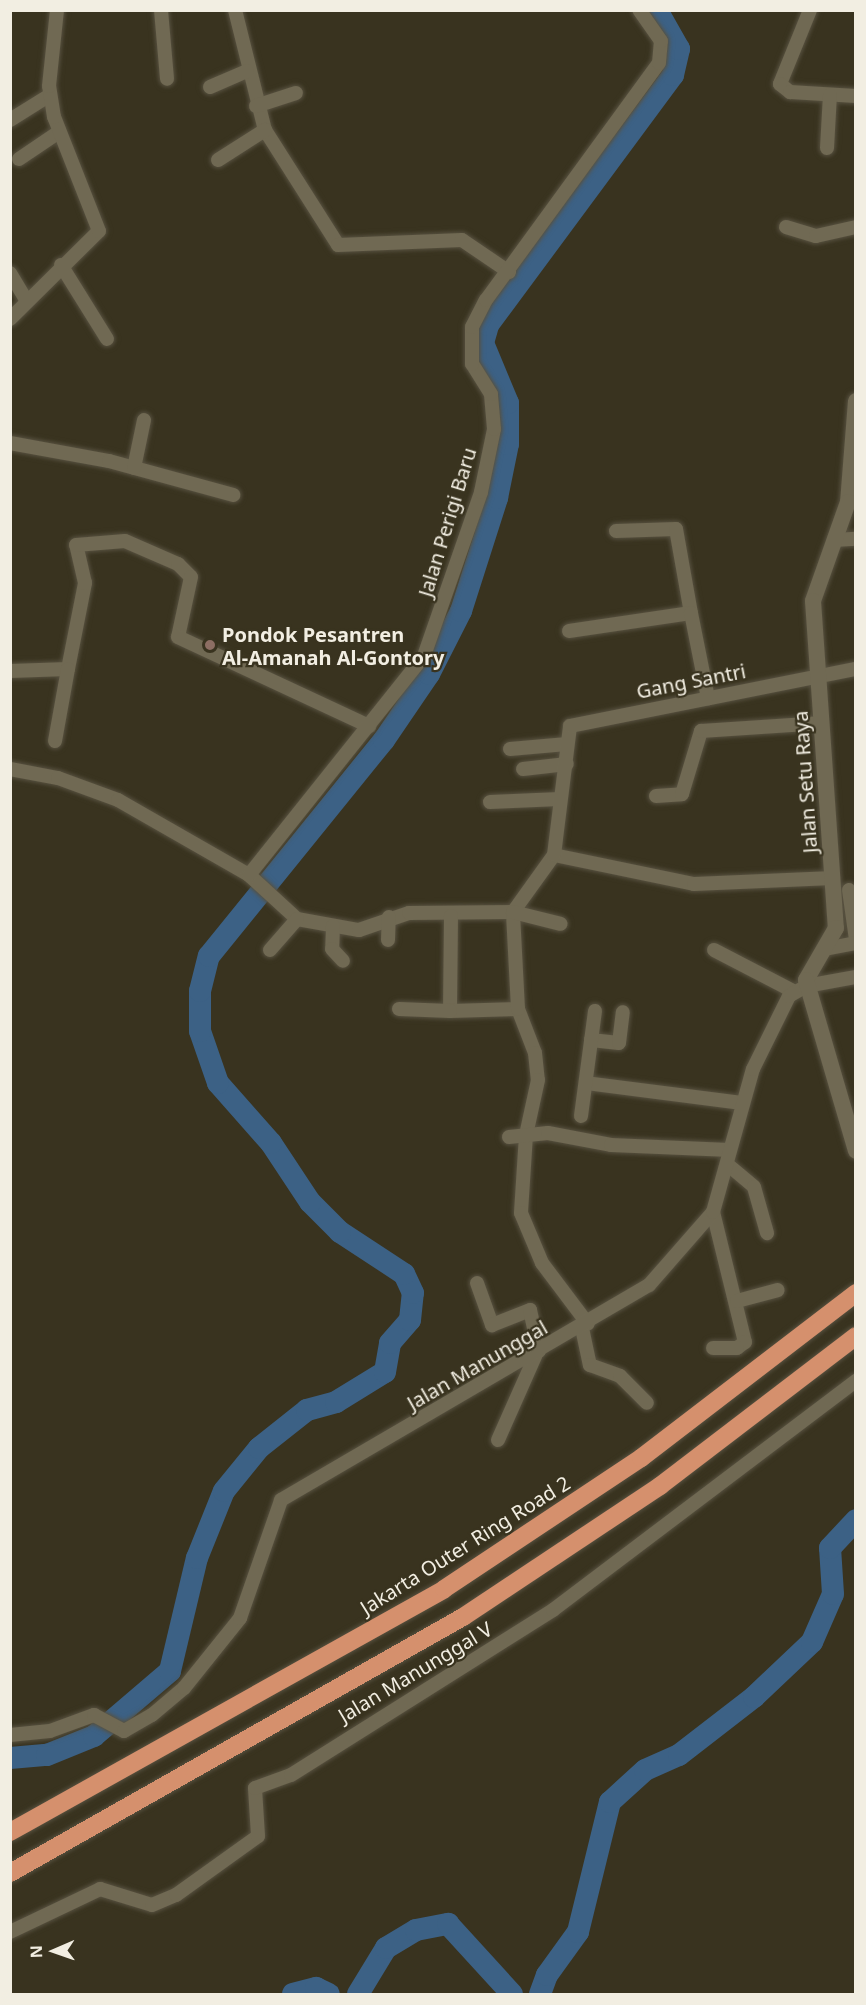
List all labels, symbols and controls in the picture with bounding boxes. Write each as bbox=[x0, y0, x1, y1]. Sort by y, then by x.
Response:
street label: Jalan Perigi Baru bbox=[413, 444, 481, 600]
place label: Pondok Pesantren Al-Amanah Al-Gontory bbox=[222, 622, 444, 669]
marker: Pondok Pesantren Al-Amanah Al-Gontory bbox=[203, 638, 217, 652]
street label: Gang Santri bbox=[634, 659, 748, 703]
street label: Jalan Setu Raya bbox=[788, 710, 822, 854]
street label: Jalan Manunggal bbox=[403, 1315, 551, 1415]
street label: Jakarta Outer Ring Road 2 bbox=[356, 1471, 574, 1619]
street label: Jalan Manunggal V bbox=[334, 1617, 496, 1727]
north arrow bbox=[24, 1921, 84, 1981]
text: N bbox=[25, 1945, 47, 1959]

